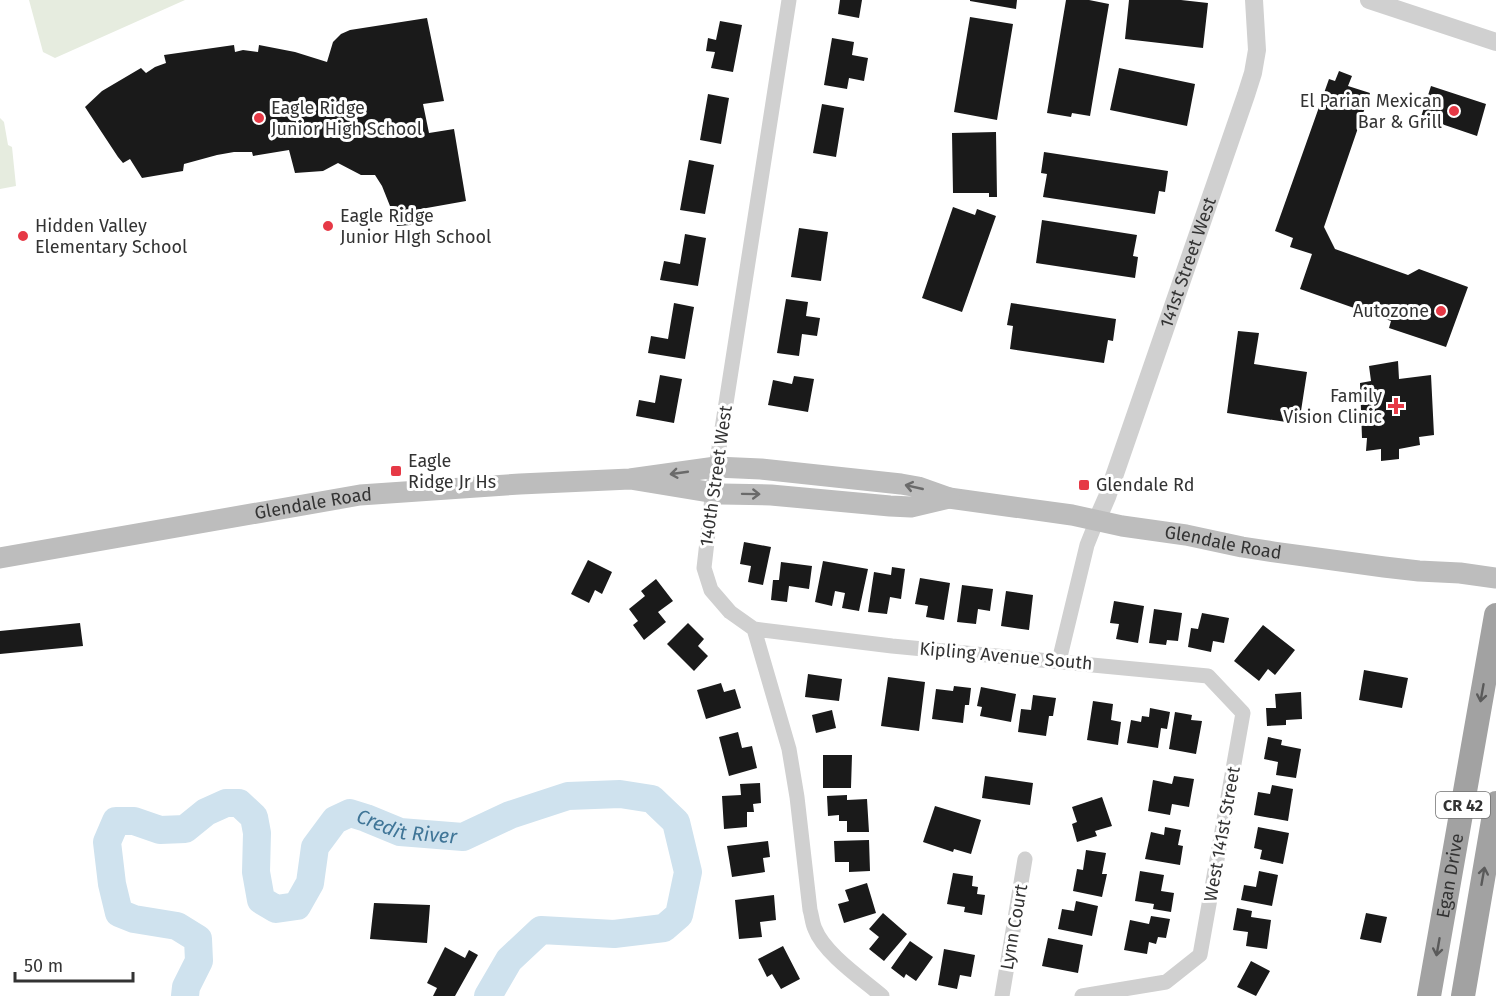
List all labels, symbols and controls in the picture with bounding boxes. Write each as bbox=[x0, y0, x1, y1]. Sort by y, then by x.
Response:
place label: El Parian Mexican Bar & Grill bbox=[1300, 90, 1442, 133]
place label: Eagle Ridge Junior High School bbox=[271, 97, 422, 140]
marker: El Parian Mexican Bar & Grill bbox=[1447, 104, 1461, 118]
marker: Eagle Ridge Junior High School bbox=[252, 111, 266, 125]
street label: 141st Street West bbox=[1155, 194, 1221, 331]
place label: Eagle Ridge Junior HIgh School bbox=[340, 205, 491, 248]
place label: Hidden Valley Elementary School bbox=[35, 215, 187, 258]
marker: Eagle Ridge Junior HIgh School bbox=[321, 219, 335, 233]
marker: Hidden Valley Elementary School bbox=[16, 229, 30, 243]
place label: Autozone bbox=[1353, 300, 1429, 322]
marker: Autozone bbox=[1434, 304, 1448, 318]
place label: Family Vision Clinic bbox=[1283, 385, 1382, 428]
marker: Family Vision Clinic bbox=[1387, 397, 1405, 415]
street label: 140th Street West bbox=[695, 404, 737, 548]
place label: Eagle Ridge Jr Hs bbox=[408, 450, 496, 493]
marker: Eagle Ridge Jr Hs bbox=[389, 464, 403, 478]
one-way arrow bbox=[670, 468, 690, 479]
place label: Glendale Rd bbox=[1096, 474, 1194, 496]
marker: Glendale Rd bbox=[1077, 478, 1091, 492]
one-way arrow bbox=[905, 481, 924, 493]
street label: Glendale Road bbox=[253, 483, 373, 524]
one-way arrow bbox=[740, 488, 760, 500]
street label: Glendale Road bbox=[1163, 521, 1283, 564]
street label: Kipling Avenue South bbox=[918, 637, 1094, 675]
one-way arrow bbox=[1477, 683, 1488, 703]
street label: West 141st Street bbox=[1199, 764, 1245, 903]
road number: CR 42 bbox=[1436, 792, 1490, 818]
water label: Credit River bbox=[354, 804, 459, 849]
street label: Egan Drive bbox=[1432, 832, 1468, 920]
one-way arrow bbox=[1478, 867, 1489, 887]
street label: Lynn Court bbox=[996, 882, 1032, 972]
one-way arrow bbox=[1432, 937, 1443, 957]
scale bar bbox=[15, 945, 134, 983]
text: 50 m bbox=[24, 955, 63, 977]

